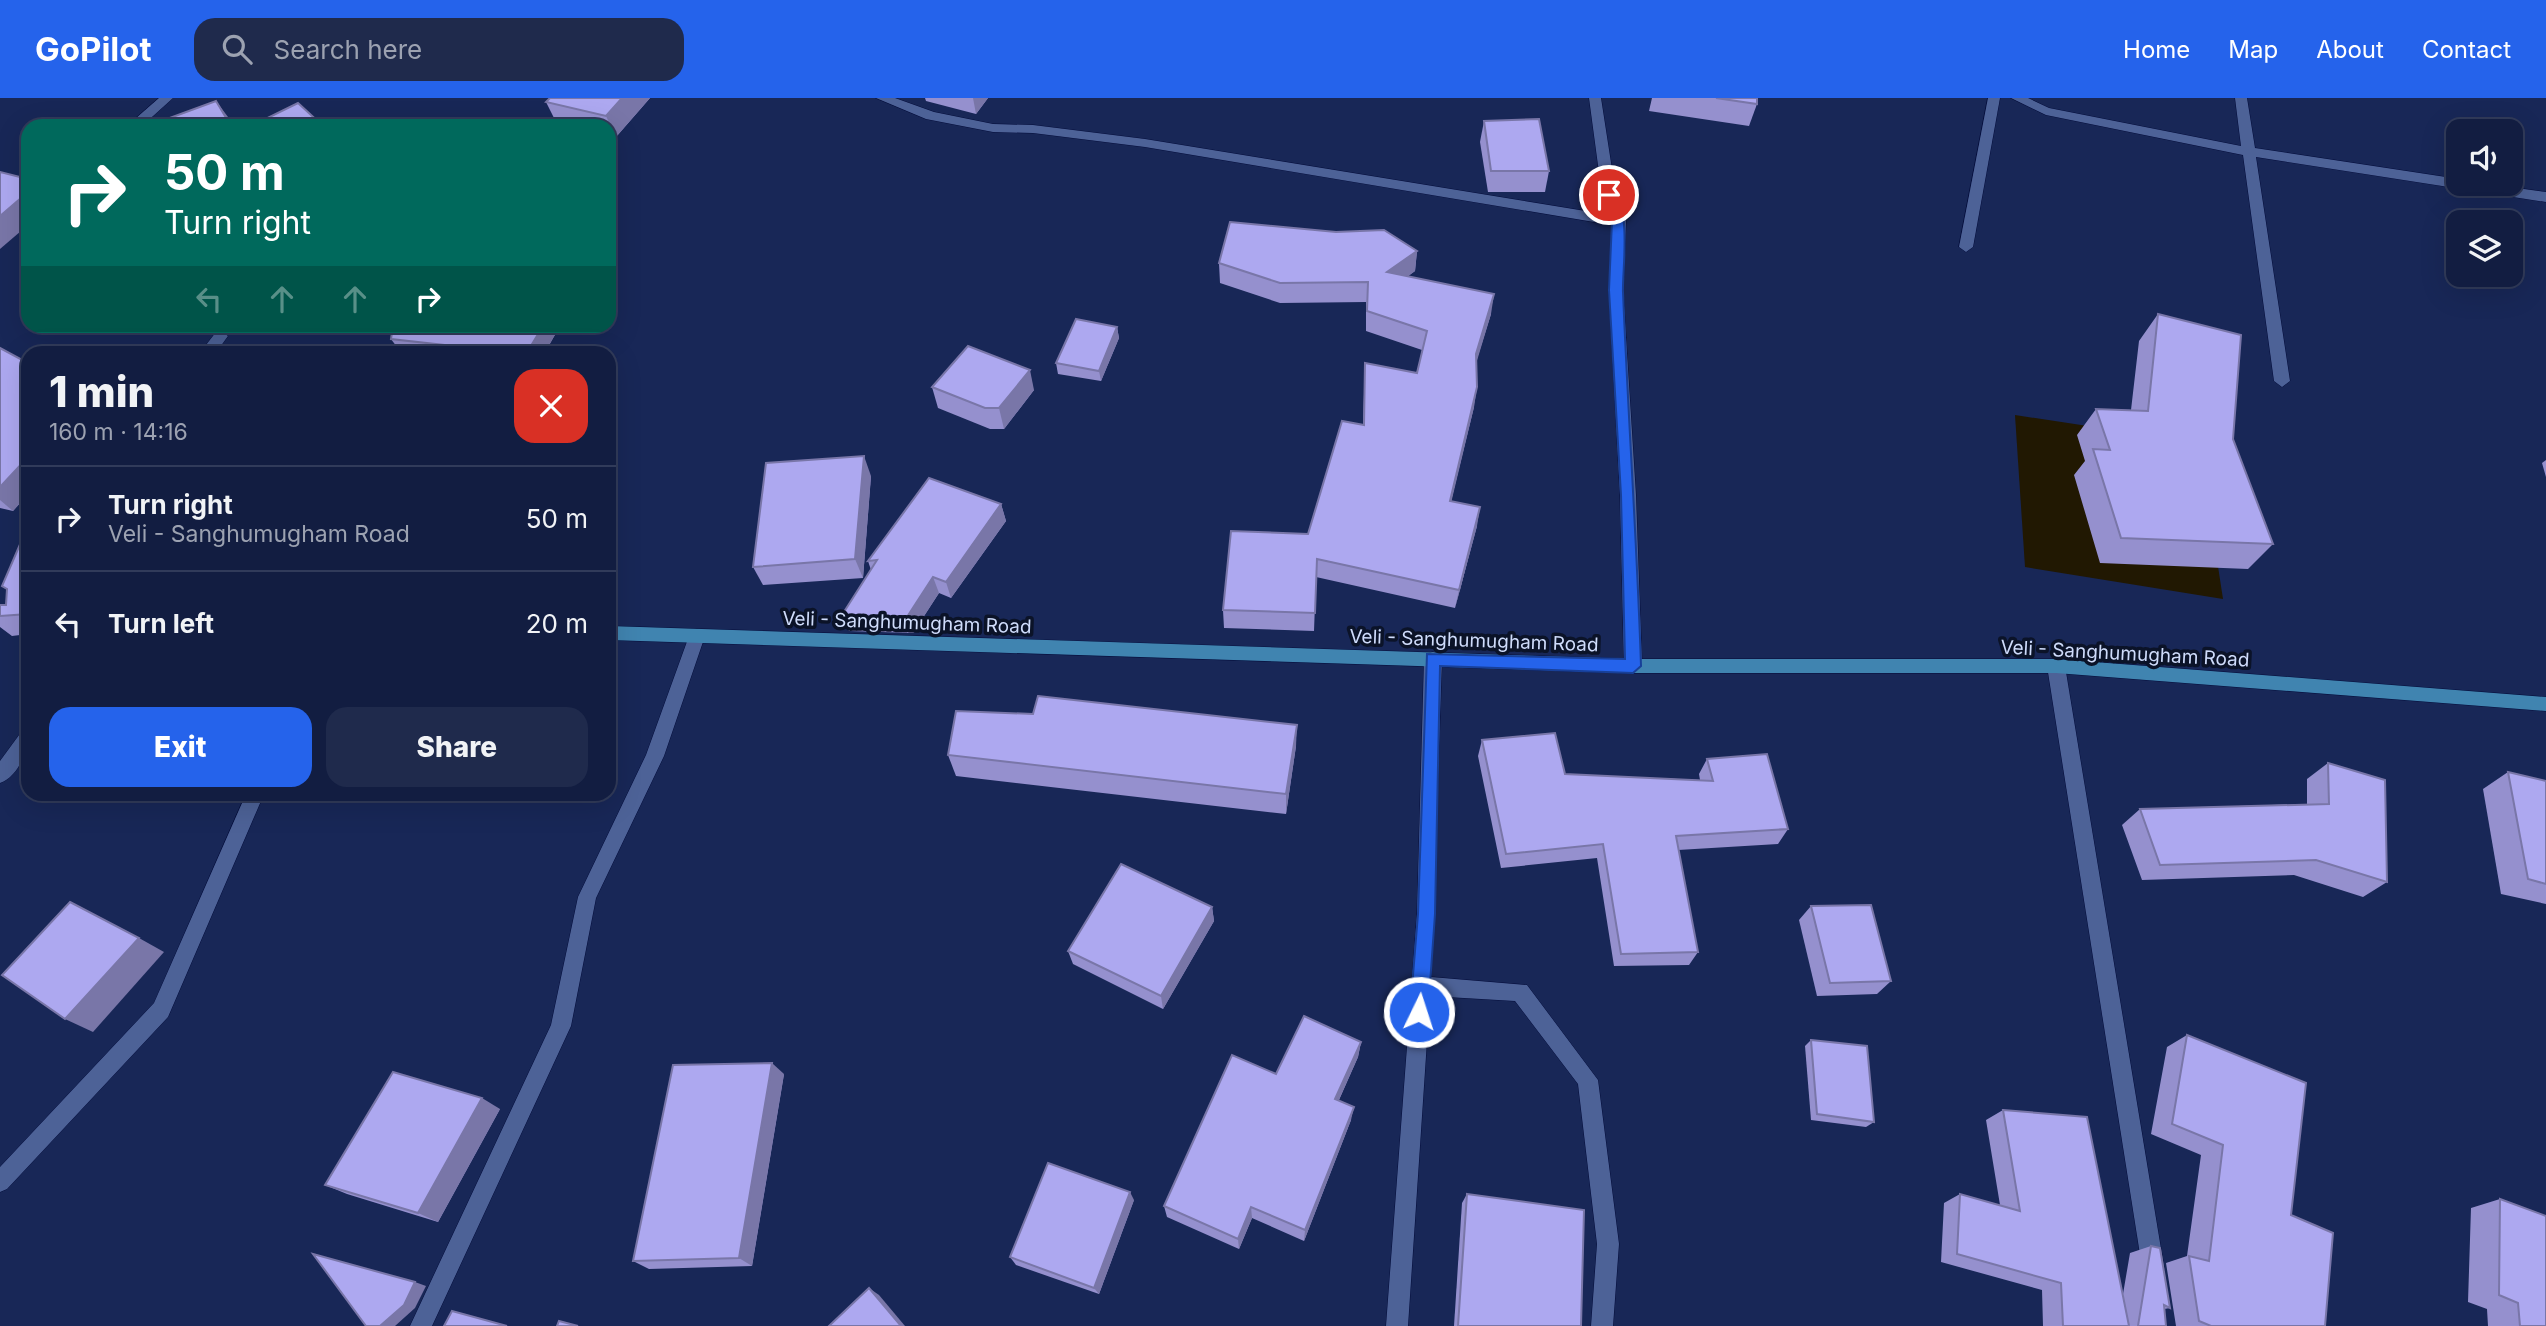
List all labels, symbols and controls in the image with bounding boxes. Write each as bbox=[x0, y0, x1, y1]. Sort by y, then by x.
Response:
search box bbox=[194, 18, 684, 81]
text: GoPilot bbox=[35, 29, 152, 69]
icon: search bbox=[218, 30, 256, 68]
text: Search here bbox=[274, 34, 422, 65]
text: Home bbox=[2123, 35, 2190, 64]
text: Map bbox=[2228, 35, 2278, 64]
text: About bbox=[2316, 35, 2384, 64]
text: Contact bbox=[2422, 35, 2511, 64]
map controls bbox=[2446, 119, 2523, 287]
button: sound bbox=[2446, 119, 2523, 196]
text: 50 m bbox=[164, 143, 285, 202]
icon: right bbox=[49, 147, 140, 238]
pin bbox=[1579, 165, 1639, 225]
icon: arrive bbox=[1590, 176, 1628, 214]
text: Turn right bbox=[164, 203, 311, 242]
button: layers bbox=[2446, 210, 2523, 287]
icon: left bbox=[190, 280, 228, 318]
icon: ahead bbox=[263, 280, 301, 318]
icon: ahead bbox=[336, 280, 374, 318]
icon: right bbox=[409, 280, 447, 318]
text: 1 min bbox=[49, 366, 154, 417]
button: close bbox=[514, 369, 588, 443]
text: 160 m · 14:16 bbox=[49, 418, 188, 446]
text: Turn right bbox=[108, 489, 233, 520]
icon: right bbox=[49, 500, 87, 538]
text: 50 m bbox=[526, 503, 588, 534]
text: Veli - Sanghumugham Road bbox=[108, 520, 410, 548]
icon: left bbox=[49, 605, 87, 643]
street label: Veli - Sanghumugham Road bbox=[782, 607, 1032, 638]
text: Turn left bbox=[108, 608, 214, 639]
text: 20 m bbox=[526, 608, 588, 639]
street label: Veli - Sanghumugham Road bbox=[1349, 625, 1599, 656]
street label: Veli - Sanghumugham Road bbox=[2000, 635, 2250, 672]
button: Exit bbox=[49, 707, 312, 787]
button: Share bbox=[326, 707, 588, 787]
position arrow bbox=[1382, 975, 1456, 1049]

